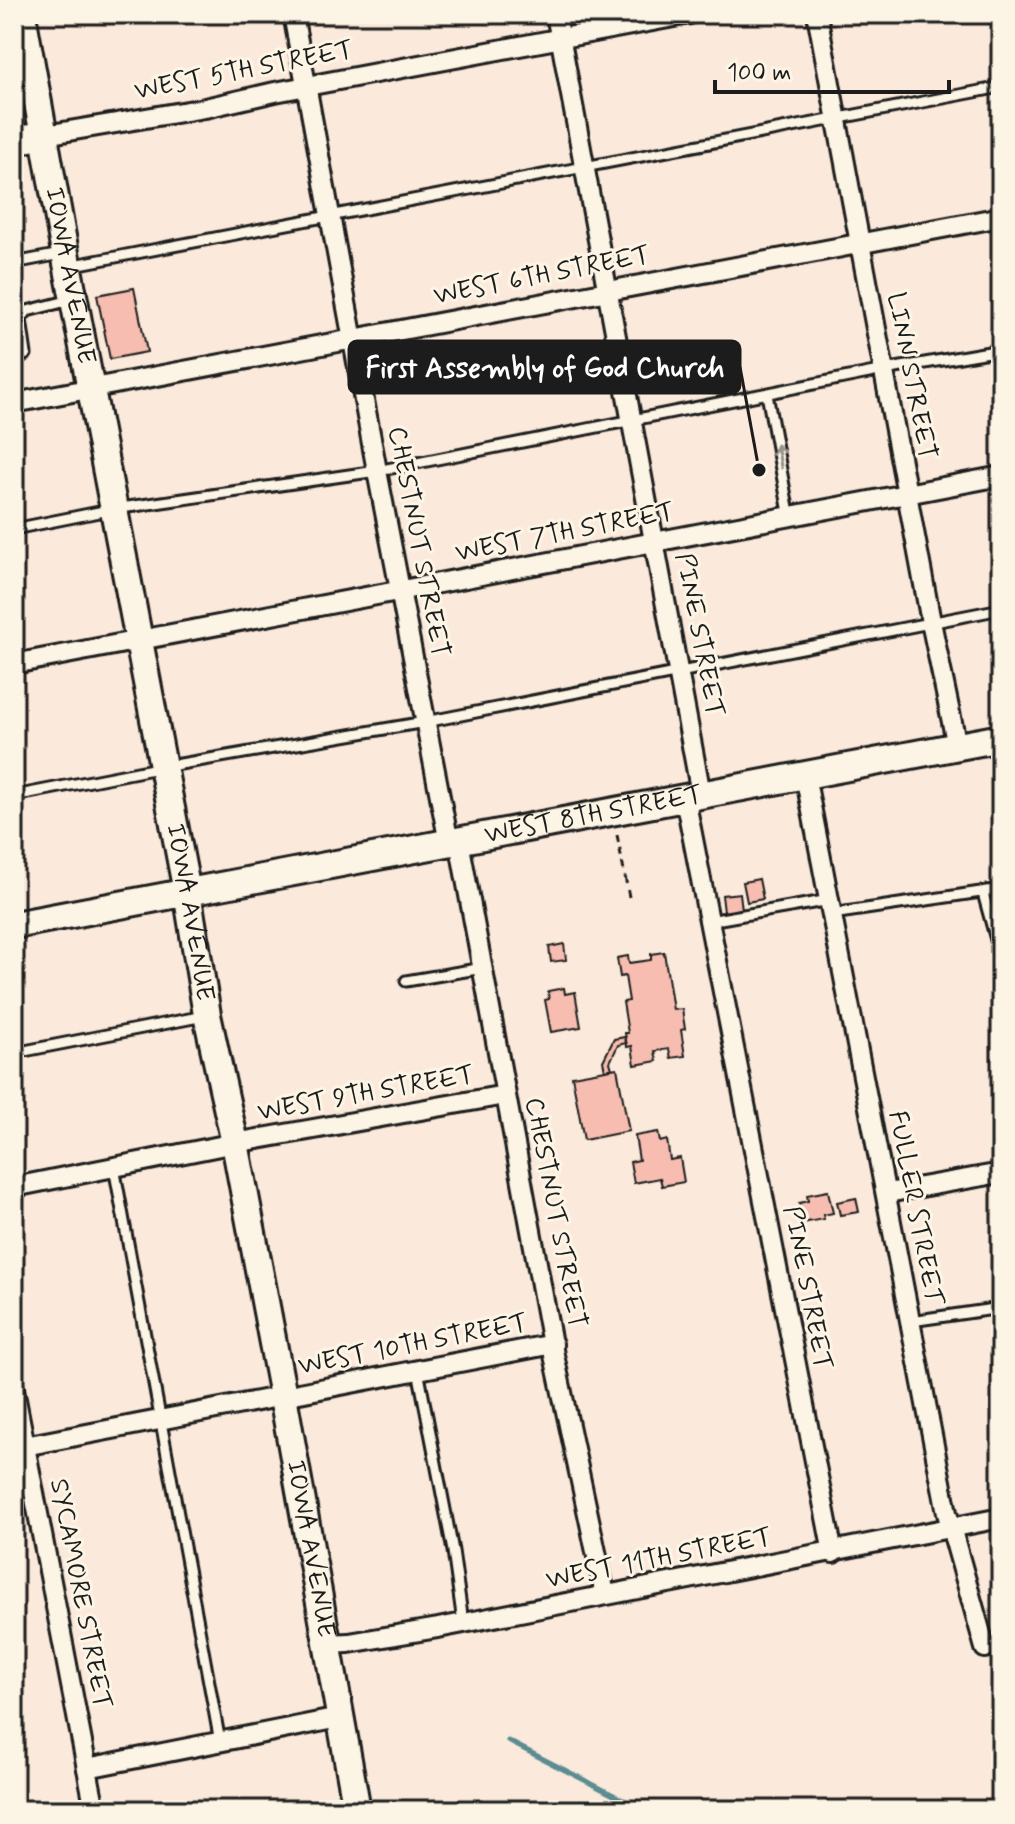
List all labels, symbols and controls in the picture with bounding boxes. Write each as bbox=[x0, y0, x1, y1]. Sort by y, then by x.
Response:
street label: WEST 5TH STREET bbox=[132, 33, 356, 109]
scale bar bbox=[715, 44, 949, 94]
text: 100 m bbox=[727, 58, 791, 89]
street label: IOWA AVENUE bbox=[36, 184, 103, 367]
street label: WEST 6TH STREET bbox=[431, 238, 653, 314]
street label: LINN STREET bbox=[878, 290, 944, 462]
callout: First Assembly of God Church bbox=[349, 341, 740, 393]
text: First Assembly of God Church bbox=[366, 351, 724, 388]
street label: CHESTNUT STREET bbox=[379, 424, 457, 660]
one-way arrow bbox=[770, 443, 785, 469]
street label: WEST 7TH STREET bbox=[453, 495, 677, 571]
street label: PINE STREET bbox=[666, 550, 732, 720]
street label: WEST 8TH STREET bbox=[482, 778, 706, 852]
street label: IOWA AVENUE bbox=[157, 821, 221, 1004]
street label: WEST 9TH STREET bbox=[255, 1058, 477, 1130]
street label: CHESTNUT STREET bbox=[516, 1095, 594, 1331]
street label: FULLER STREET bbox=[879, 1108, 951, 1309]
street label: PINE STREET bbox=[774, 1203, 840, 1373]
street label: WEST 10TH STREET bbox=[295, 1306, 531, 1384]
street label: IOWA AVENUE bbox=[278, 1458, 343, 1640]
street label: SYCAMORE STREET bbox=[41, 1476, 119, 1712]
street label: WEST 11TH STREET bbox=[543, 1520, 775, 1598]

